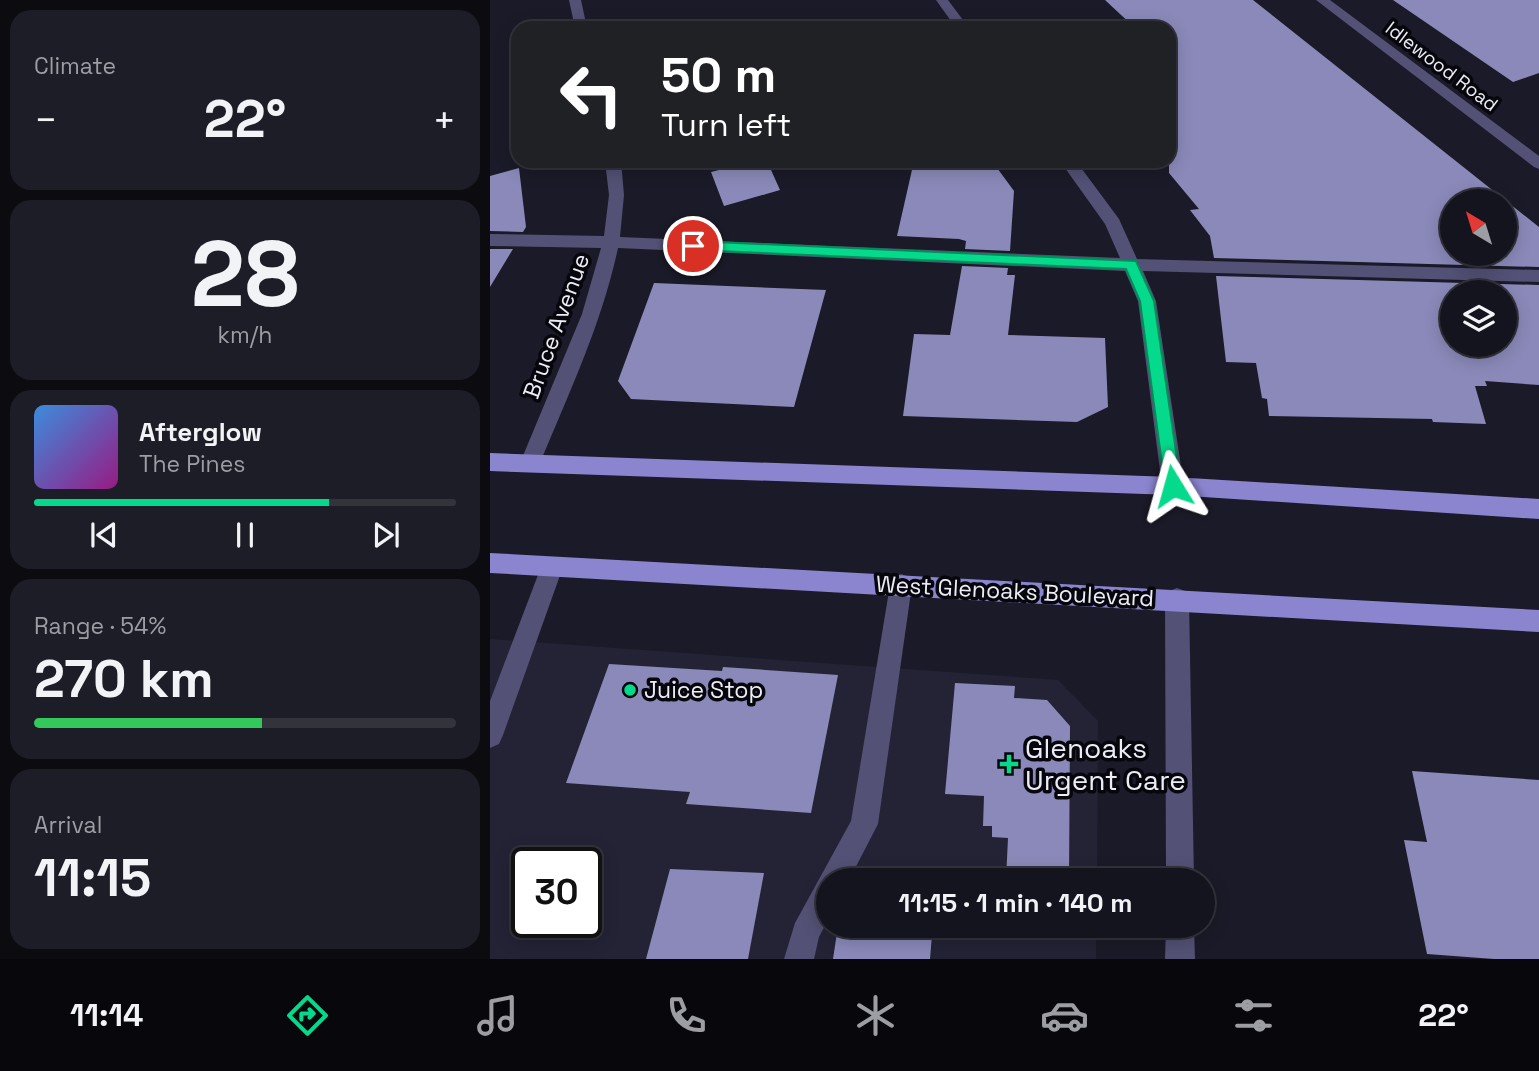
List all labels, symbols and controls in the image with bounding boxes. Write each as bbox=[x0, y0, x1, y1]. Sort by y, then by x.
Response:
street label: Idlewood Road bbox=[1380, 16, 1503, 117]
text: 50 m bbox=[661, 44, 776, 106]
icon: left bbox=[546, 49, 637, 140]
text: Climate bbox=[34, 51, 116, 81]
text: 22° bbox=[204, 86, 286, 152]
text: − bbox=[34, 96, 58, 144]
text: + bbox=[432, 96, 456, 144]
text: Turn left bbox=[661, 105, 791, 145]
north arrow bbox=[1440, 189, 1517, 266]
map controls bbox=[1440, 189, 1517, 357]
text: 28 bbox=[191, 216, 299, 333]
pin bbox=[663, 216, 723, 276]
icon: arrive bbox=[674, 227, 712, 265]
street label: Bruce Avenue bbox=[516, 249, 596, 403]
button: layers bbox=[1440, 280, 1517, 357]
text: km/h bbox=[218, 320, 272, 350]
text: Afterglow bbox=[139, 415, 262, 449]
text: The Pines bbox=[139, 449, 245, 479]
position arrow bbox=[1136, 449, 1210, 523]
icon: previous bbox=[85, 516, 123, 554]
icon: pause bbox=[226, 516, 264, 554]
icon: next bbox=[367, 516, 405, 554]
street label: West Glenoaks Boulevard bbox=[875, 569, 1155, 613]
text: Range · 54% bbox=[34, 611, 166, 641]
text: 270 km bbox=[34, 646, 214, 712]
place label: Juice Stop bbox=[644, 675, 763, 705]
marker: Juice Stop bbox=[622, 682, 638, 698]
place label: Glenoaks Urgent Care bbox=[1025, 730, 1186, 798]
marker: Glenoaks Urgent Care bbox=[999, 754, 1019, 774]
text: Arrival bbox=[34, 810, 102, 840]
text: 11:15 bbox=[34, 845, 151, 911]
speed limit sign: 30 bbox=[511, 847, 602, 938]
text: 11:15 · 1 min · 140 m bbox=[899, 886, 1132, 920]
icon: directions bbox=[283, 991, 332, 1040]
icon: music bbox=[473, 991, 522, 1040]
icon: phone bbox=[662, 991, 711, 1040]
icon: climate bbox=[851, 991, 900, 1040]
icon: car bbox=[1040, 991, 1089, 1040]
icon: filters bbox=[1229, 991, 1278, 1040]
text: 11:14 bbox=[70, 995, 143, 1035]
text: 22° bbox=[1418, 995, 1469, 1035]

